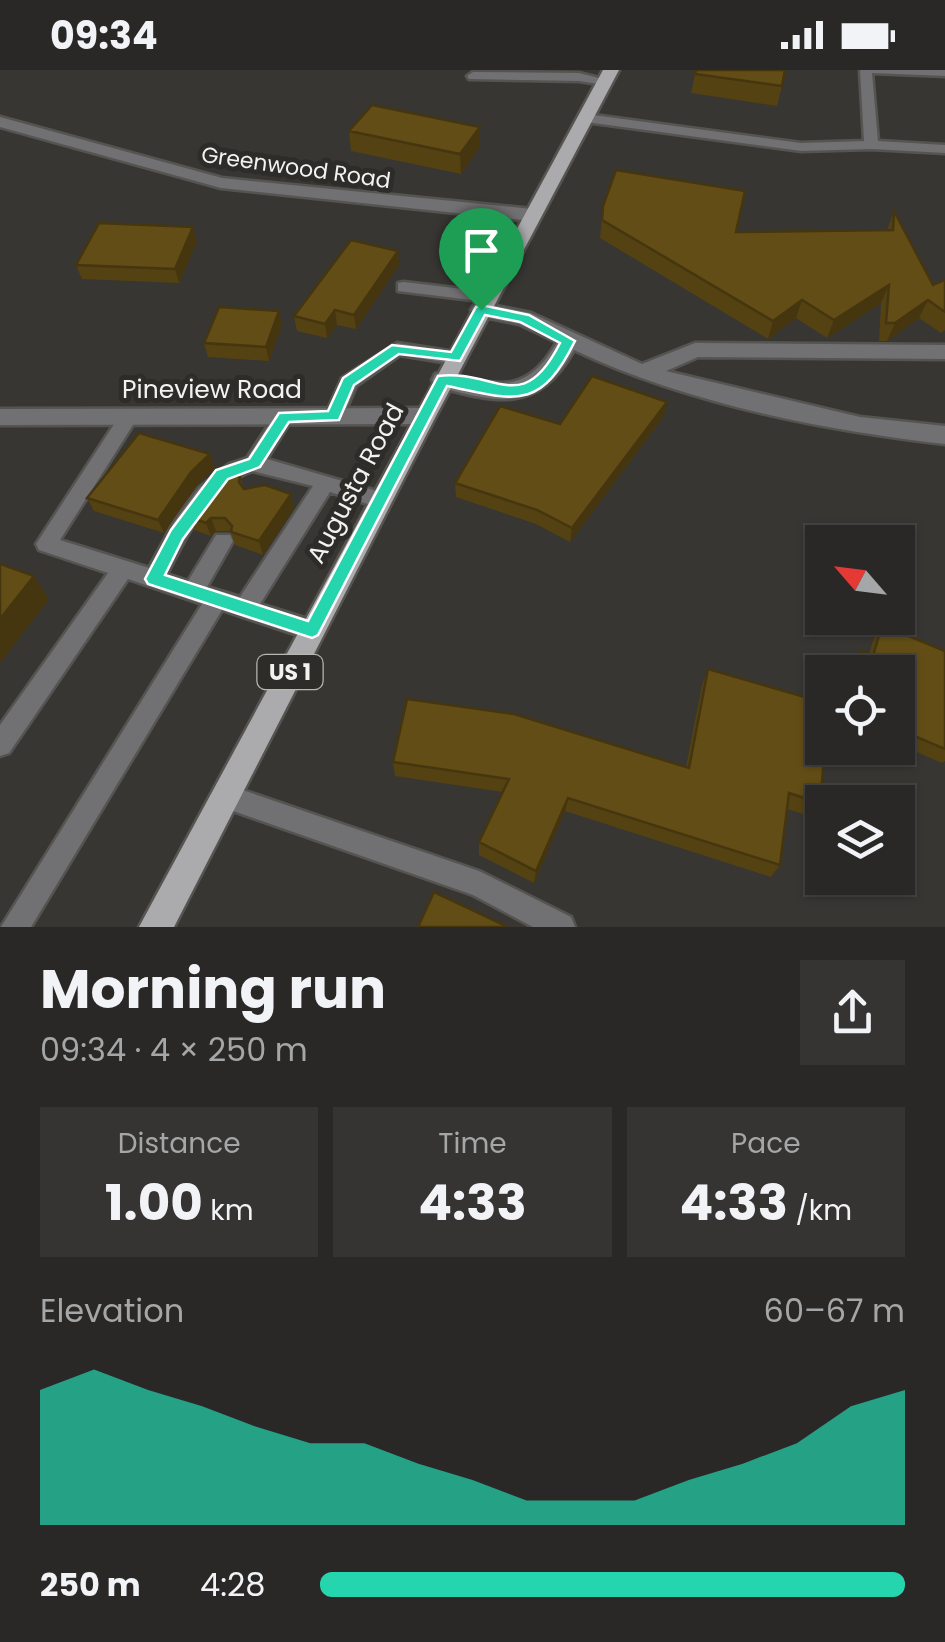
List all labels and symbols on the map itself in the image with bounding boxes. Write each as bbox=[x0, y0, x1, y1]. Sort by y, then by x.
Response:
street label: Greenwood Road bbox=[199, 139, 393, 196]
pin bbox=[439, 208, 524, 311]
street label: Pineview Road bbox=[122, 372, 302, 407]
street label: Augusta Road bbox=[299, 397, 412, 569]
north arrow bbox=[805, 525, 915, 635]
road number: US 1 bbox=[258, 655, 322, 689]

